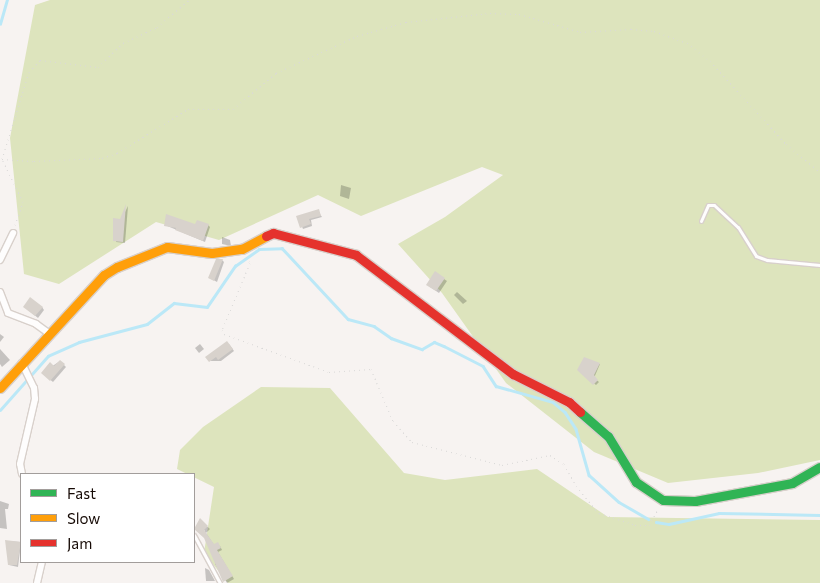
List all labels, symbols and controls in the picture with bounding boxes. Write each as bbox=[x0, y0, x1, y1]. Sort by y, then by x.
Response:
legend bbox=[20, 473, 195, 563]
text: Fast bbox=[67, 484, 96, 502]
text: Slow bbox=[67, 509, 100, 527]
text: Jam bbox=[67, 534, 92, 552]

